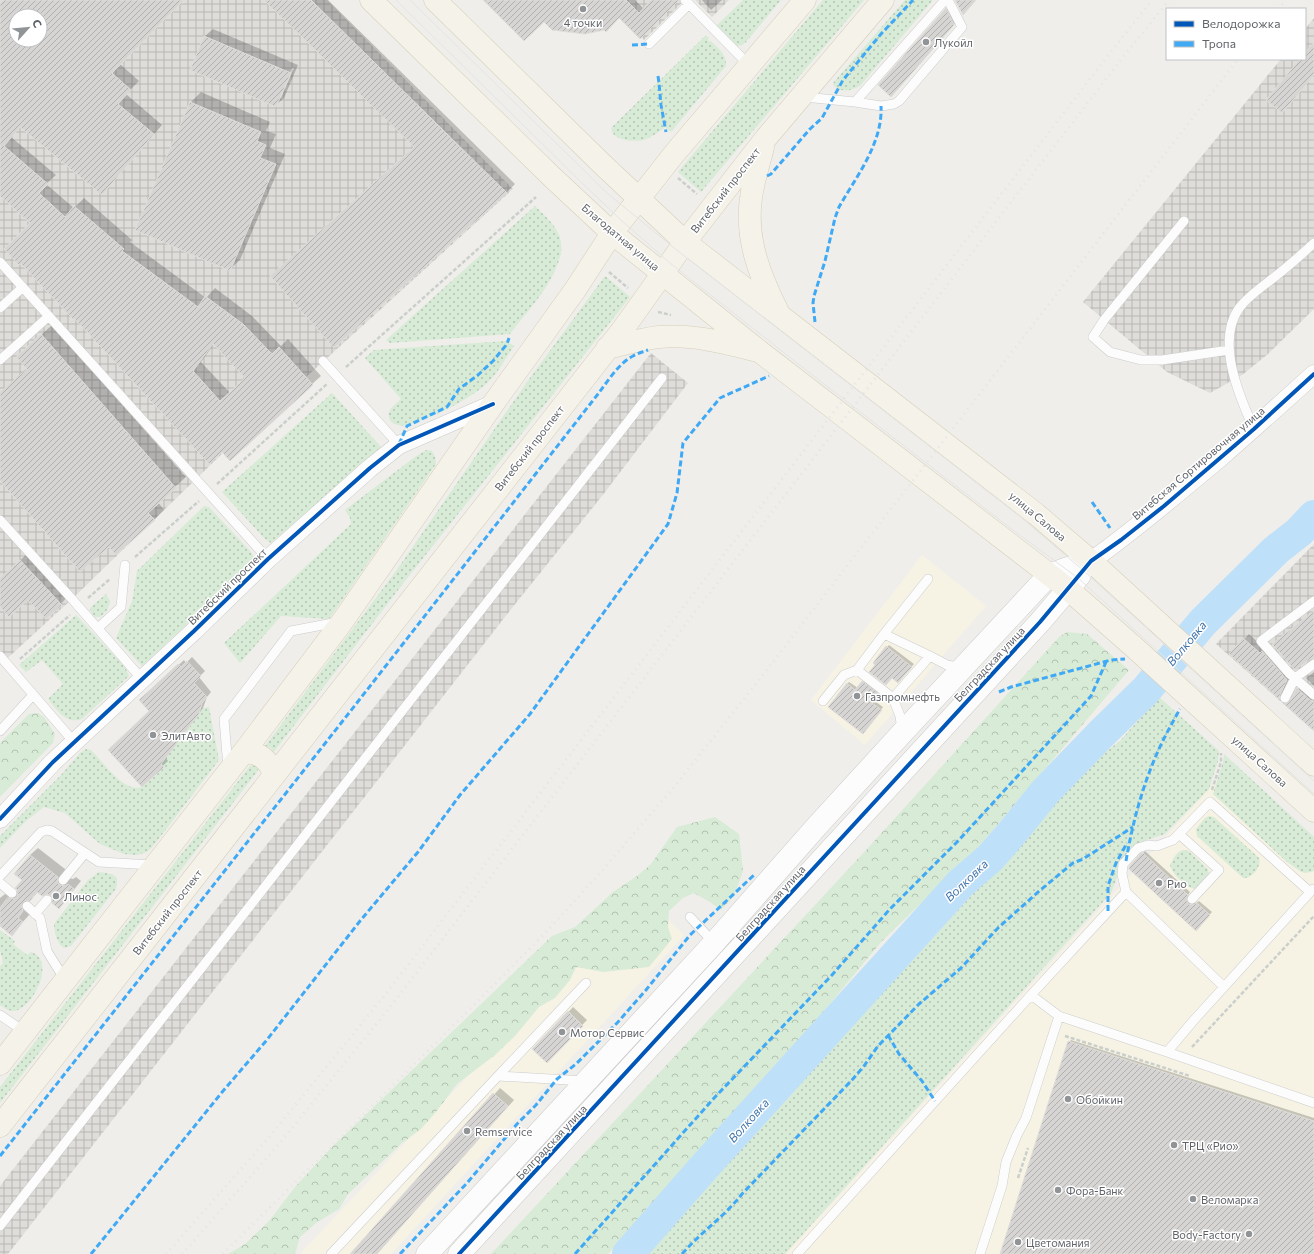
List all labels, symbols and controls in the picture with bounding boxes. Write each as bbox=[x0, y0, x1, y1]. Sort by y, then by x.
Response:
marker: 4 точки bbox=[578, 4, 588, 14]
north arrow bbox=[8, 8, 48, 48]
legend bbox=[1166, 8, 1306, 60]
place label: 4 точки bbox=[564, 16, 602, 29]
text: Велодорожка bbox=[1202, 16, 1280, 30]
text: С bbox=[30, 17, 45, 30]
place label: Лукойл bbox=[934, 36, 973, 49]
text: Тропа bbox=[1202, 36, 1236, 50]
marker: Лукойл bbox=[921, 37, 931, 47]
street label: Витебский проспект bbox=[688, 145, 762, 235]
street label: Благодатная улица bbox=[579, 201, 663, 273]
street label: Витебский проспект bbox=[492, 403, 566, 493]
street label: Витебская Сортировочная улица bbox=[1129, 404, 1267, 522]
street label: улица Салова bbox=[1007, 489, 1069, 543]
street label: Витебский проспект bbox=[185, 545, 269, 627]
water label: Волковка bbox=[1163, 618, 1209, 668]
street label: Белградская улица bbox=[951, 624, 1027, 704]
place label: Газпромнефть bbox=[865, 690, 940, 703]
marker: Газпромнефть bbox=[852, 691, 862, 701]
place label: ЭлитАвто bbox=[161, 729, 212, 742]
marker: ЭлитАвто bbox=[148, 730, 158, 740]
street label: улица Салова bbox=[1230, 733, 1290, 789]
water label: Волковка bbox=[942, 856, 990, 904]
street label: Белградская улица bbox=[733, 862, 807, 944]
street label: Витебский проспект bbox=[130, 867, 204, 957]
place label: Рио bbox=[1167, 877, 1187, 890]
marker: Рио bbox=[1154, 878, 1164, 888]
place label: Линос bbox=[64, 890, 97, 903]
marker: Линос bbox=[51, 891, 61, 901]
place label: Мотор Сервис bbox=[570, 1026, 645, 1039]
marker: Мотор Сервис bbox=[557, 1027, 567, 1037]
place label: Обойкин bbox=[1076, 1093, 1123, 1106]
marker: Обойкин bbox=[1063, 1094, 1073, 1104]
water label: Волковка bbox=[725, 1095, 771, 1145]
street label: Белградская улица bbox=[513, 1102, 589, 1182]
place label: Remservice bbox=[475, 1125, 533, 1138]
marker: Remservice bbox=[462, 1126, 472, 1136]
place label: ТРЦ «Рио» bbox=[1182, 1139, 1239, 1152]
marker: ТРЦ «Рио» bbox=[1169, 1140, 1179, 1150]
place label: Фора-Банк bbox=[1066, 1184, 1124, 1197]
marker: Фора-Банк bbox=[1053, 1185, 1063, 1195]
place label: Веломарка bbox=[1201, 1193, 1258, 1206]
marker: Веломарка bbox=[1188, 1194, 1198, 1204]
place label: Body-Factory bbox=[1172, 1228, 1241, 1241]
marker: Body-Factory bbox=[1244, 1229, 1254, 1239]
place label: Цветомания bbox=[1026, 1236, 1090, 1249]
marker: Цветомания bbox=[1013, 1237, 1023, 1247]

